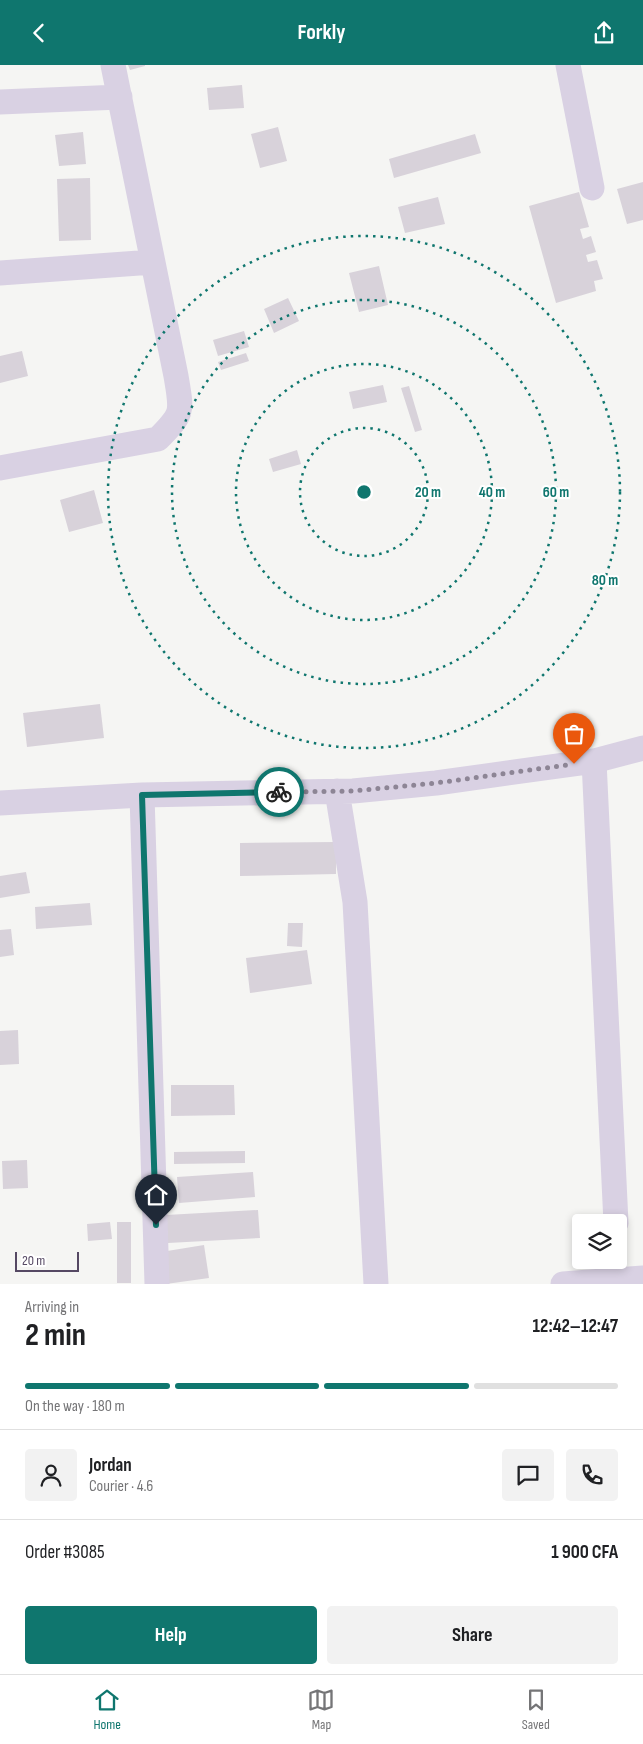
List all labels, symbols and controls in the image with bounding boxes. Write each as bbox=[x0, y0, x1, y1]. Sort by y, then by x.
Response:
icon: back bbox=[25, 19, 53, 47]
text: Forkly bbox=[297, 19, 346, 46]
icon: share bbox=[590, 19, 618, 47]
centre of rings bbox=[355, 483, 373, 501]
text: 20 m bbox=[415, 483, 441, 502]
text: 40 m bbox=[479, 483, 505, 502]
text: 60 m bbox=[543, 483, 569, 502]
text: 80 m bbox=[592, 571, 618, 590]
pin bbox=[553, 713, 595, 764]
icon: bag bbox=[560, 720, 588, 748]
courier bbox=[254, 767, 304, 817]
icon: bike bbox=[265, 778, 293, 806]
pin bbox=[135, 1174, 177, 1225]
icon: home bbox=[142, 1181, 170, 1209]
map controls bbox=[572, 1214, 627, 1269]
button: layers bbox=[572, 1214, 627, 1269]
scale bar bbox=[15, 1249, 79, 1272]
text: 20 m bbox=[22, 1252, 45, 1269]
text: Arriving in bbox=[25, 1298, 79, 1317]
text: 12:42–12:47 bbox=[532, 1315, 618, 1338]
text: 2 min bbox=[25, 1316, 86, 1355]
text: On the way · 180 m bbox=[25, 1397, 125, 1416]
button: person bbox=[25, 1449, 77, 1501]
button: chat bbox=[502, 1449, 554, 1501]
button: phone bbox=[566, 1449, 618, 1501]
text: Jordan bbox=[89, 1454, 132, 1477]
text: Courier · 4.6 bbox=[89, 1477, 153, 1496]
text: Order #3085 bbox=[25, 1541, 105, 1564]
text: 1 900 CFA bbox=[551, 1541, 618, 1564]
button: Help bbox=[25, 1606, 317, 1664]
button: Share bbox=[327, 1606, 618, 1664]
tab: Home bbox=[93, 1686, 121, 1733]
tab: Map bbox=[307, 1686, 335, 1733]
tab: Saved bbox=[522, 1686, 550, 1733]

